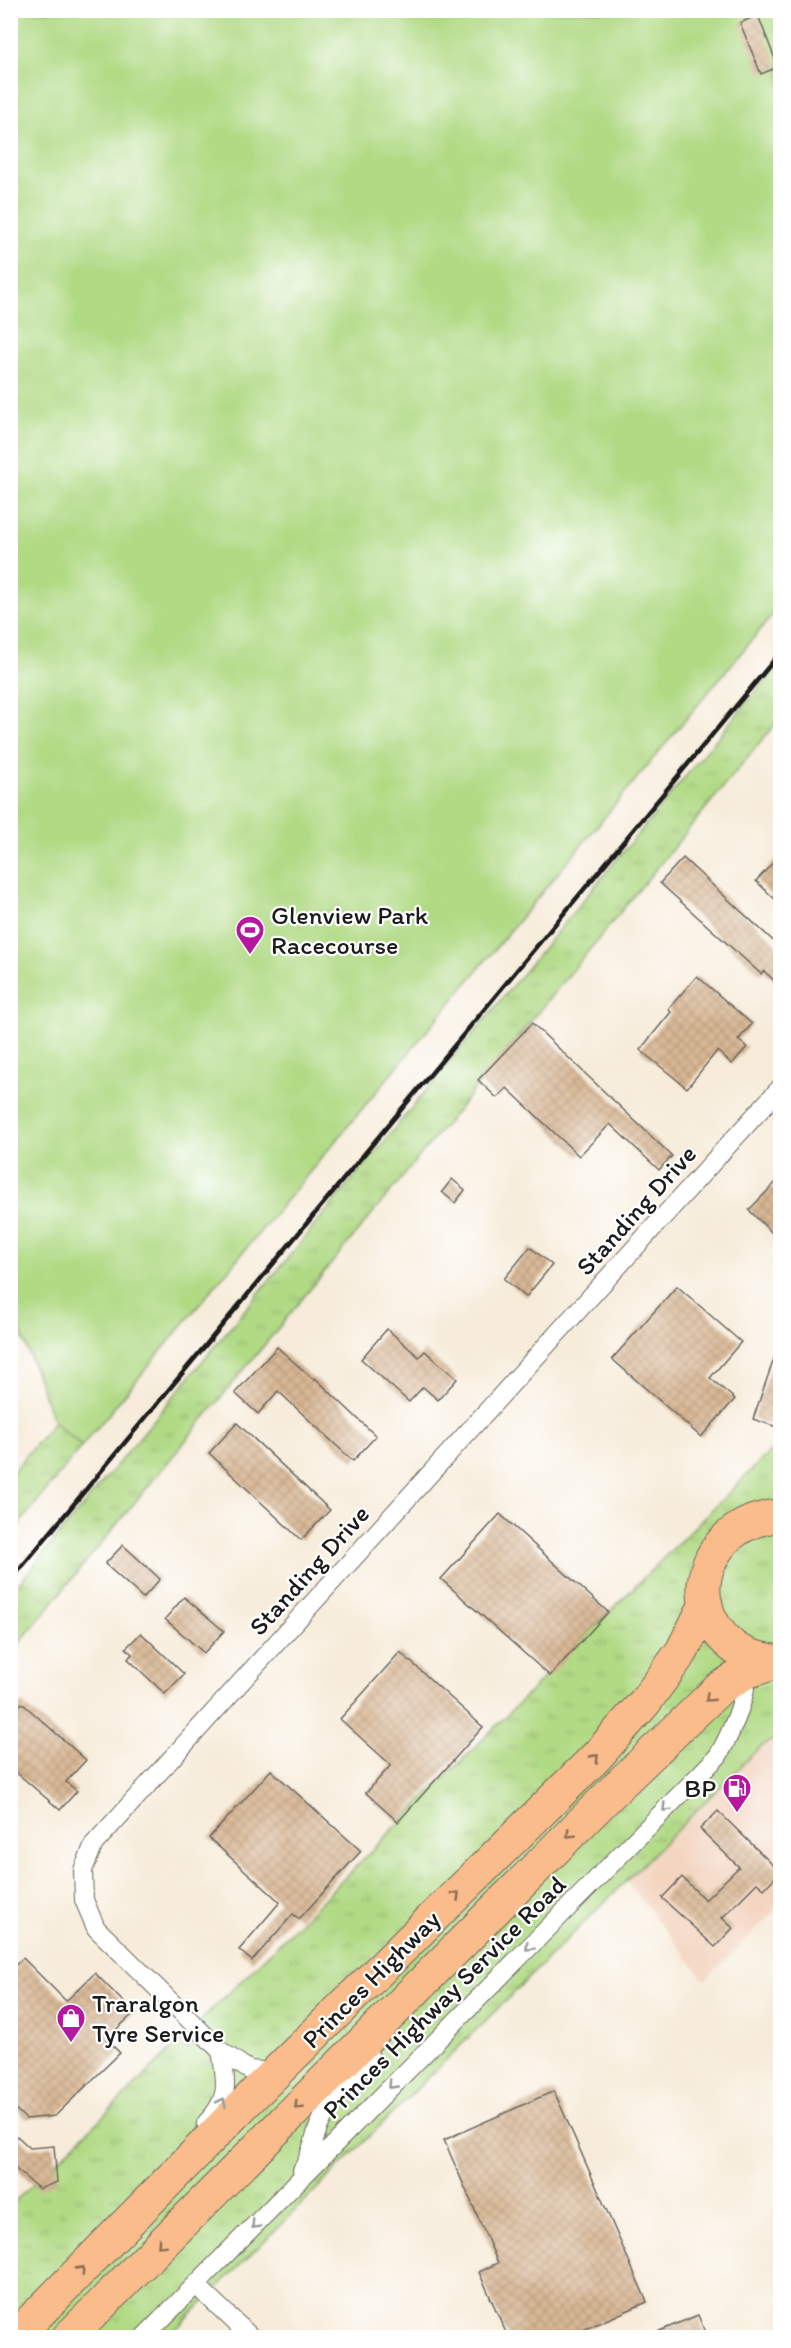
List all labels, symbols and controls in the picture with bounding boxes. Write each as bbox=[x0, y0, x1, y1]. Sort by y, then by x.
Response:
place label: Glenview Park Racecourse bbox=[271, 899, 429, 961]
sports icon: Glenview Park Racecourse bbox=[234, 914, 266, 956]
street label: Standing Drive bbox=[569, 1138, 703, 1282]
street label: Standing Drive bbox=[242, 1498, 376, 1642]
one-way arrow bbox=[706, 1691, 716, 1702]
one-way arrow bbox=[588, 1754, 599, 1764]
place label: BP bbox=[684, 1772, 716, 1804]
fuel station icon: BP bbox=[721, 1772, 753, 1814]
one-way arrow bbox=[663, 1801, 674, 1812]
one-way arrow bbox=[566, 1826, 577, 1837]
street label: Princes Highway Service Road bbox=[316, 1869, 572, 2125]
one-way arrow bbox=[449, 1891, 460, 1902]
street label: Princes Highway bbox=[295, 1903, 447, 2055]
one-way arrow bbox=[525, 1940, 536, 1950]
place label: Traralgon Tyre Service bbox=[92, 1987, 224, 2049]
shop icon: Traralgon Tyre Service bbox=[55, 2002, 87, 2044]
one-way arrow bbox=[388, 2078, 399, 2089]
one-way arrow bbox=[214, 2097, 226, 2108]
one-way arrow bbox=[295, 2098, 306, 2109]
one-way arrow bbox=[252, 2217, 263, 2228]
one-way arrow bbox=[157, 2237, 168, 2247]
one-way arrow bbox=[73, 2267, 84, 2278]

